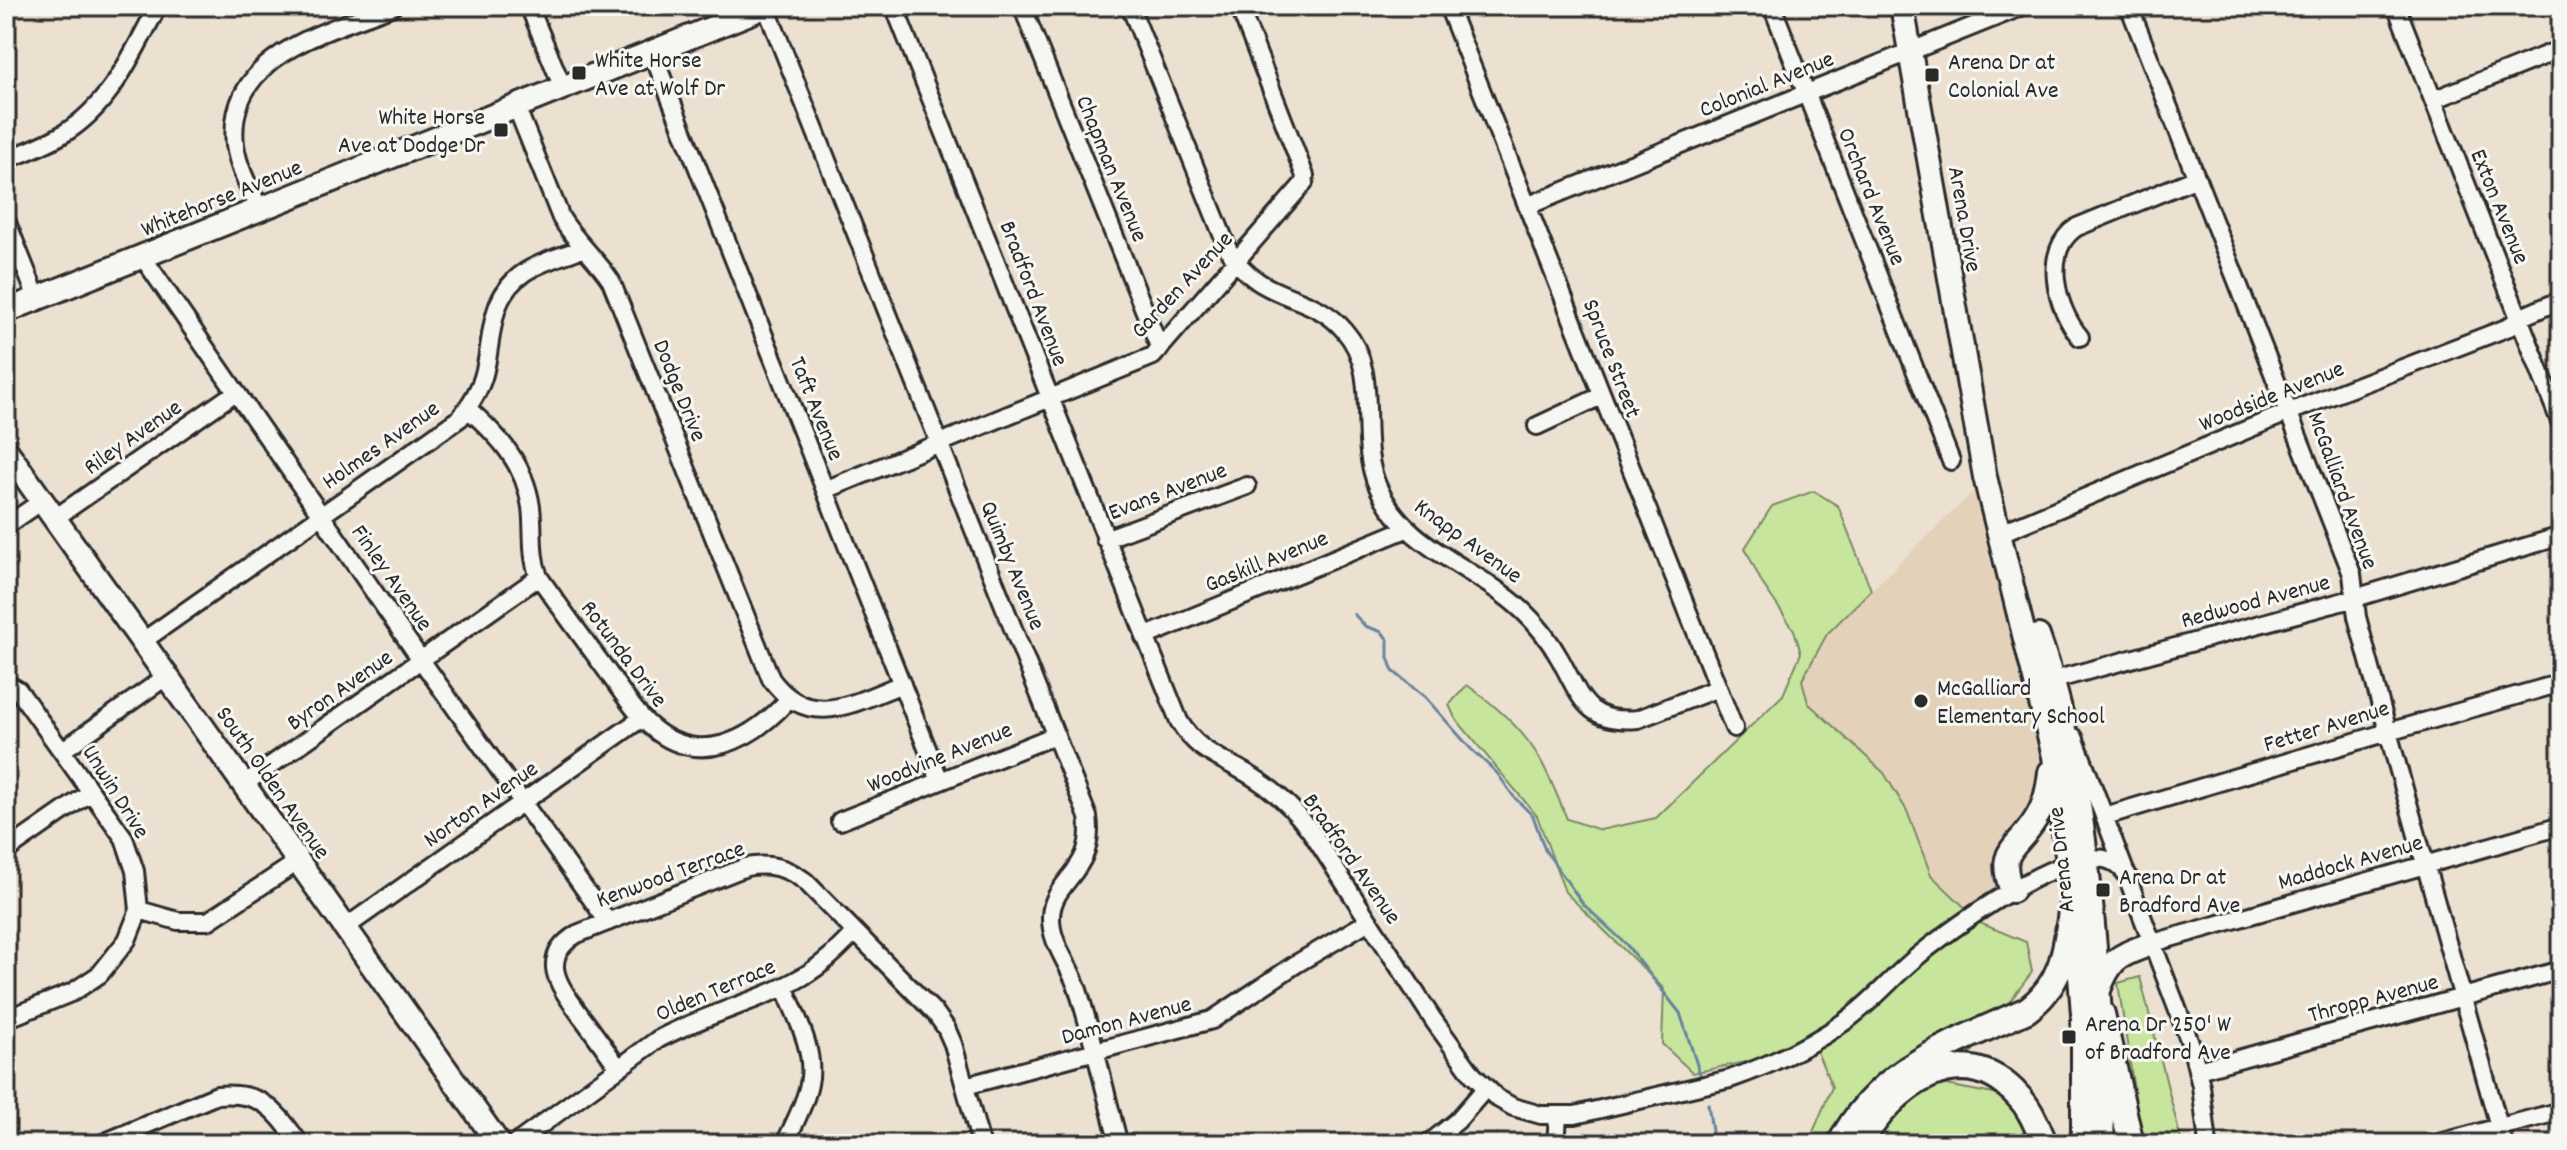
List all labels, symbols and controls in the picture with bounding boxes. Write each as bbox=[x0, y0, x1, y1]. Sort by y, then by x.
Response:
street label: Colonial Avenue bbox=[1695, 43, 1840, 128]
place label: White Horse Ave at Wolf Dr bbox=[595, 45, 725, 107]
place label: Arena Dr at Colonial Ave bbox=[1948, 47, 2059, 109]
marker: White Horse Ave at Wolf Dr bbox=[570, 64, 588, 82]
marker: Arena Dr at Colonial Ave bbox=[1923, 66, 1941, 84]
street label: Chapman Avenue bbox=[1065, 91, 1155, 247]
place label: White Horse Ave at Dodge Dr bbox=[338, 102, 485, 164]
marker: White Horse Ave at Dodge Dr bbox=[492, 121, 510, 139]
street label: Orchard Avenue bbox=[1827, 123, 1913, 271]
street label: Exton Avenue bbox=[2460, 144, 2537, 270]
street label: Whitehorse Avenue bbox=[136, 152, 308, 248]
street label: Arena Drive bbox=[1937, 164, 1989, 275]
street label: Bradford Avenue bbox=[989, 216, 1076, 372]
street label: Garden Avenue bbox=[1124, 225, 1242, 347]
street label: Spruce Street bbox=[1572, 295, 1649, 424]
street label: Dodge Drive bbox=[642, 335, 714, 447]
street label: Taft Avenue bbox=[779, 352, 851, 466]
street label: Woodside Avenue bbox=[2194, 353, 2350, 442]
street label: Riley Avenue bbox=[78, 392, 190, 485]
street label: Holmes Avenue bbox=[316, 393, 448, 500]
street label: McGalliard Avenue bbox=[2297, 407, 2385, 575]
street label: Evans Avenue bbox=[1104, 455, 1232, 531]
street label: Knapp Avenue bbox=[1406, 491, 1528, 593]
street label: Quimby Avenue bbox=[970, 496, 1053, 636]
street label: Finley Avenue bbox=[341, 518, 440, 639]
street label: Gaskill Avenue bbox=[1200, 523, 1334, 603]
street label: Redwood Avenue bbox=[2178, 567, 2334, 639]
street label: Rotunda Drive bbox=[571, 594, 674, 716]
street label: Byron Avenue bbox=[281, 642, 401, 741]
place label: McGalliard Elementary School bbox=[1937, 673, 2105, 735]
marker: McGalliard Elementary School bbox=[1912, 692, 1930, 710]
street label: Fetter Avenue bbox=[2260, 693, 2394, 763]
street label: South Olden Avenue bbox=[206, 700, 337, 867]
street label: Woodvine Avenue bbox=[863, 714, 1018, 803]
street label: Unwin Drive bbox=[72, 739, 157, 846]
street label: Norton Avenue bbox=[417, 753, 546, 858]
street label: Bradford Avenue bbox=[1293, 787, 1408, 932]
street label: Arena Drive bbox=[2041, 805, 2085, 914]
street label: Maddock Avenue bbox=[2274, 827, 2427, 901]
street label: Kenwood Terrace bbox=[592, 833, 750, 918]
place label: Arena Dr at Bradford Ave bbox=[2119, 862, 2240, 924]
marker: Arena Dr at Bradford Ave bbox=[2094, 881, 2112, 899]
street label: Olden Terrace bbox=[651, 951, 781, 1032]
street label: Thropp Avenue bbox=[2305, 966, 2443, 1034]
street label: Damon Avenue bbox=[1058, 988, 1195, 1056]
place label: Arena Dr 250' W of Bradford Ave bbox=[2085, 1009, 2231, 1071]
marker: Arena Dr 250' W of Bradford Ave bbox=[2060, 1028, 2078, 1046]

